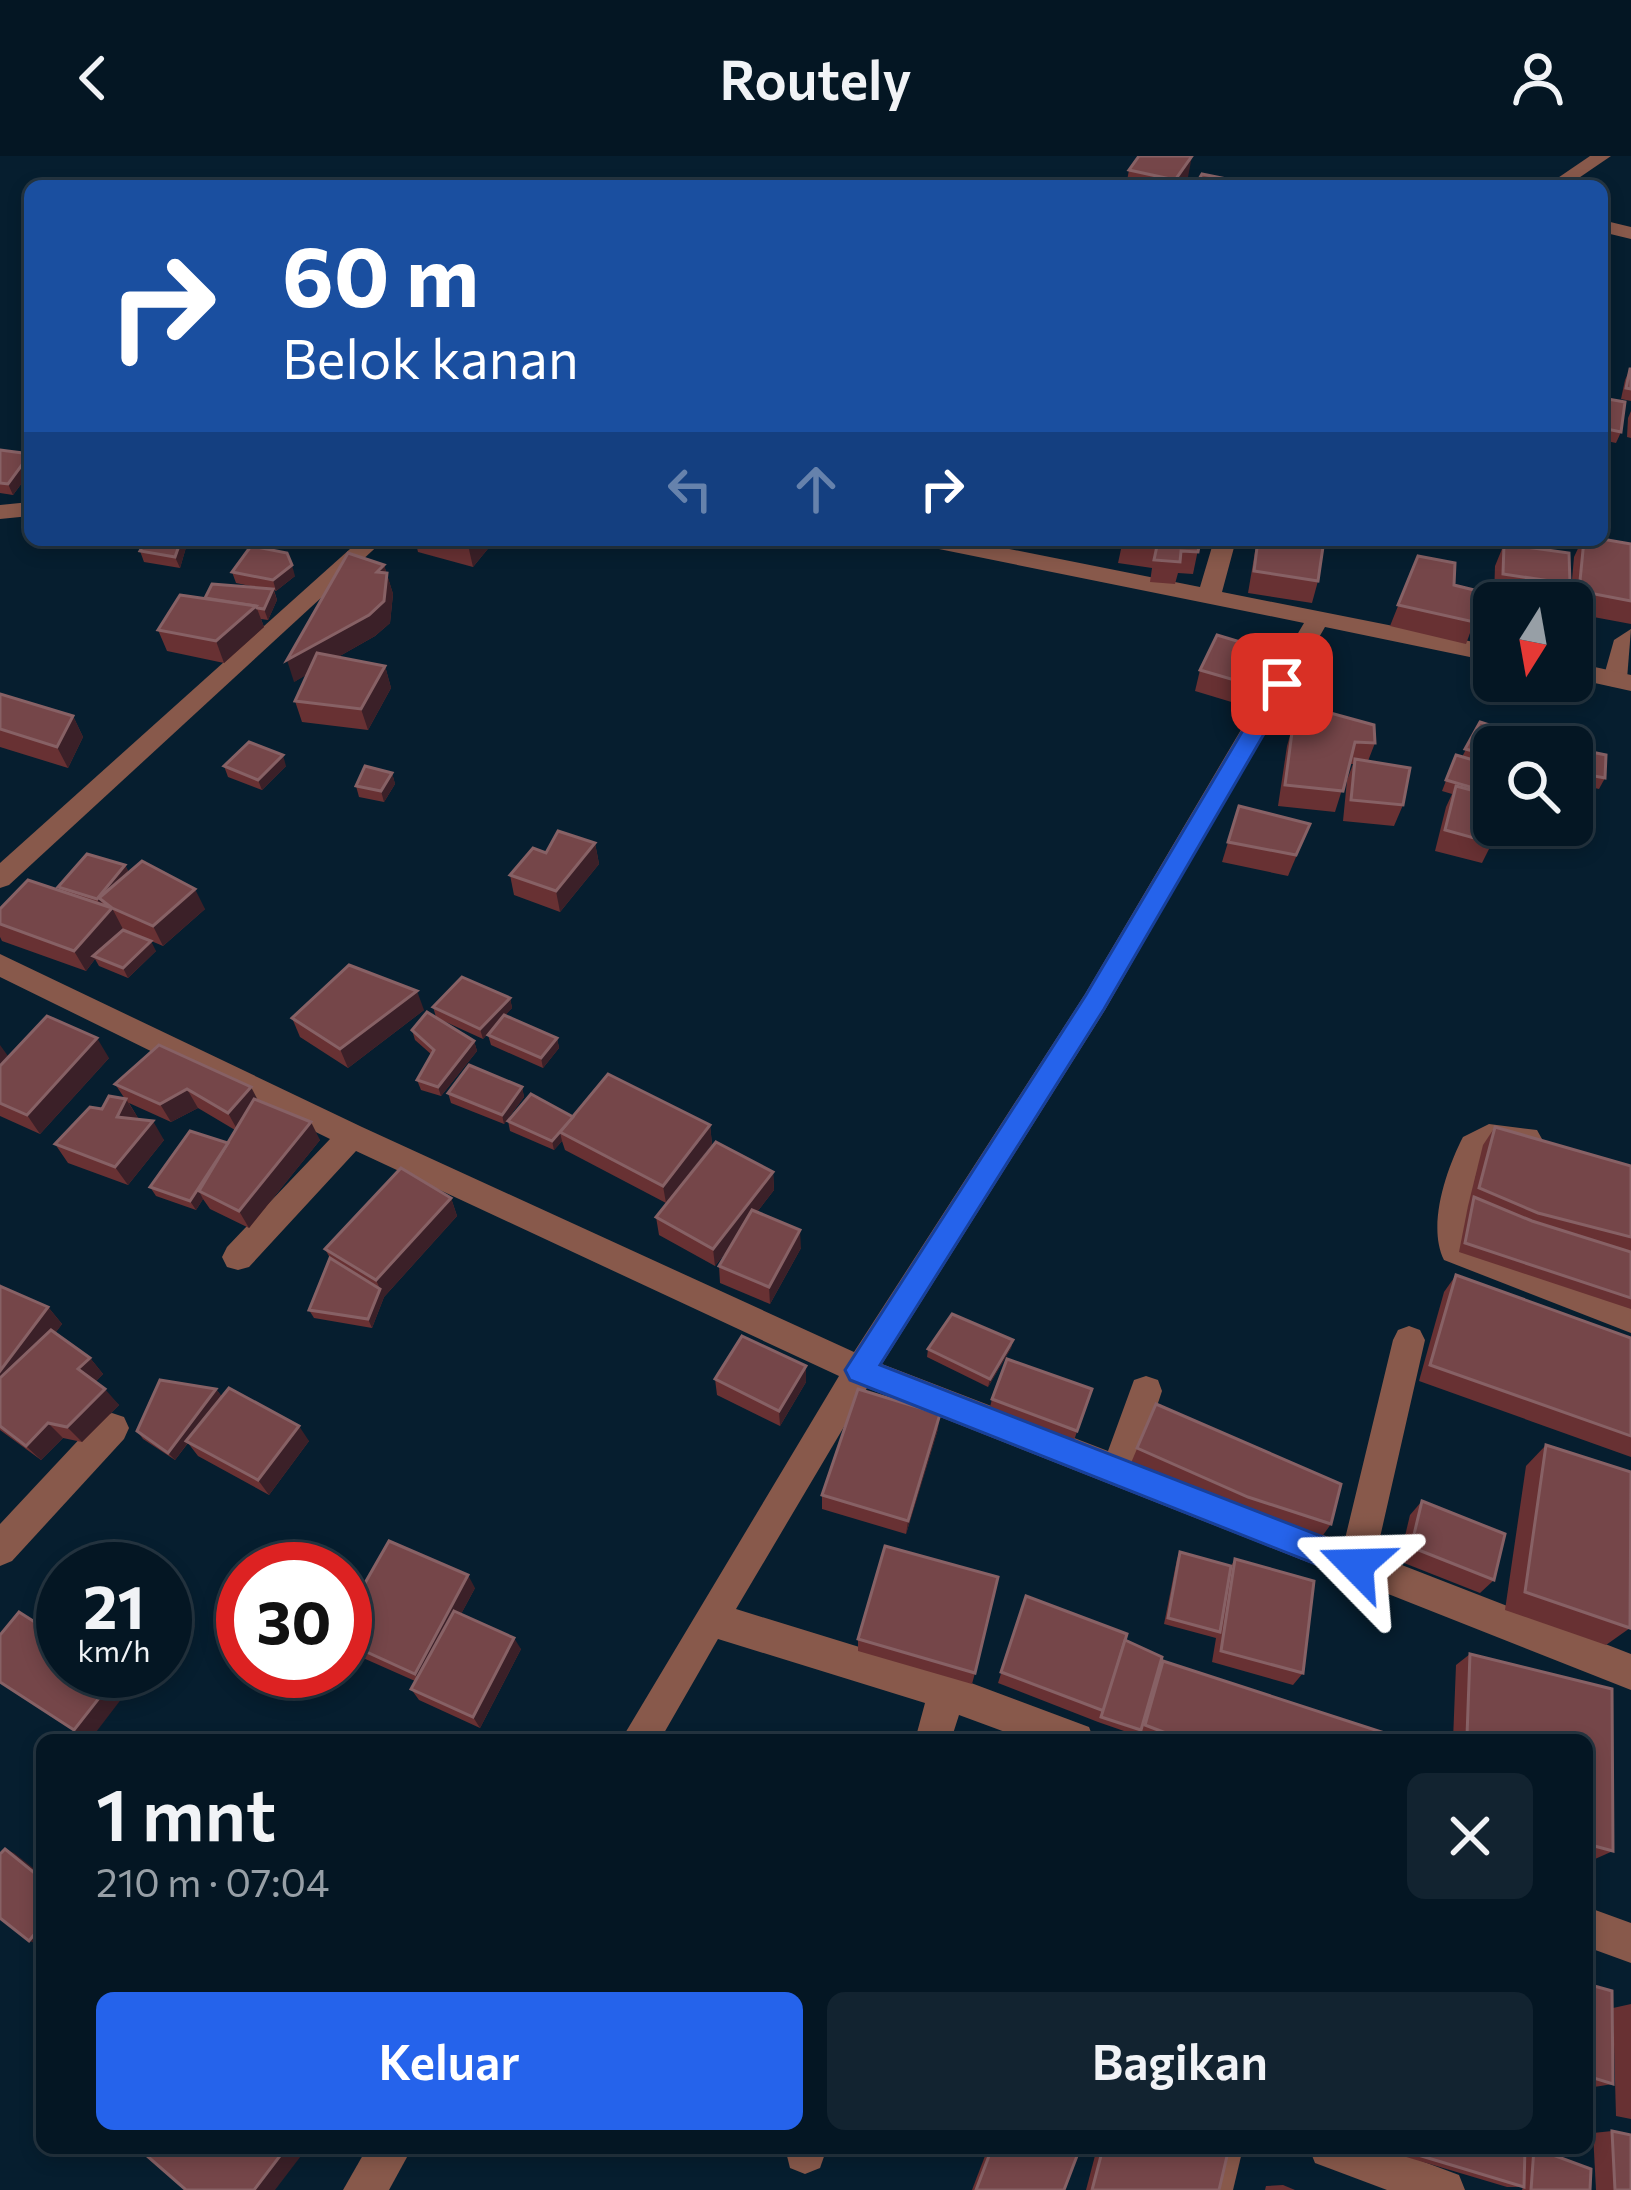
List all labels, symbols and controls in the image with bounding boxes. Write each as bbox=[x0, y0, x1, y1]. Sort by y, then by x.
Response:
icon: back bbox=[60, 45, 126, 111]
text: Routely bbox=[719, 45, 912, 111]
icon: person bbox=[1505, 45, 1571, 111]
text: 60 m bbox=[282, 222, 479, 324]
icon: right bbox=[84, 228, 240, 384]
text: Belok kanan bbox=[282, 324, 579, 390]
icon: left bbox=[657, 456, 723, 522]
icon: ahead bbox=[783, 456, 849, 522]
icon: right bbox=[909, 456, 975, 522]
north arrow bbox=[1473, 582, 1593, 702]
map controls bbox=[1473, 582, 1593, 846]
pin bbox=[1231, 633, 1333, 735]
icon: arrive bbox=[1249, 651, 1315, 717]
button: search bbox=[1473, 726, 1593, 846]
position arrow bbox=[1293, 1502, 1419, 1628]
speed limit sign: 30 bbox=[216, 1542, 372, 1698]
text: 21 bbox=[83, 1568, 145, 1641]
text: km/h bbox=[78, 1631, 150, 1668]
text: 1 mnt bbox=[96, 1768, 276, 1856]
button: close bbox=[1407, 1773, 1533, 1899]
text: 210 m · 07:04 bbox=[96, 1857, 329, 1905]
button: Keluar bbox=[96, 1992, 803, 2130]
button: Bagikan bbox=[827, 1992, 1533, 2130]

